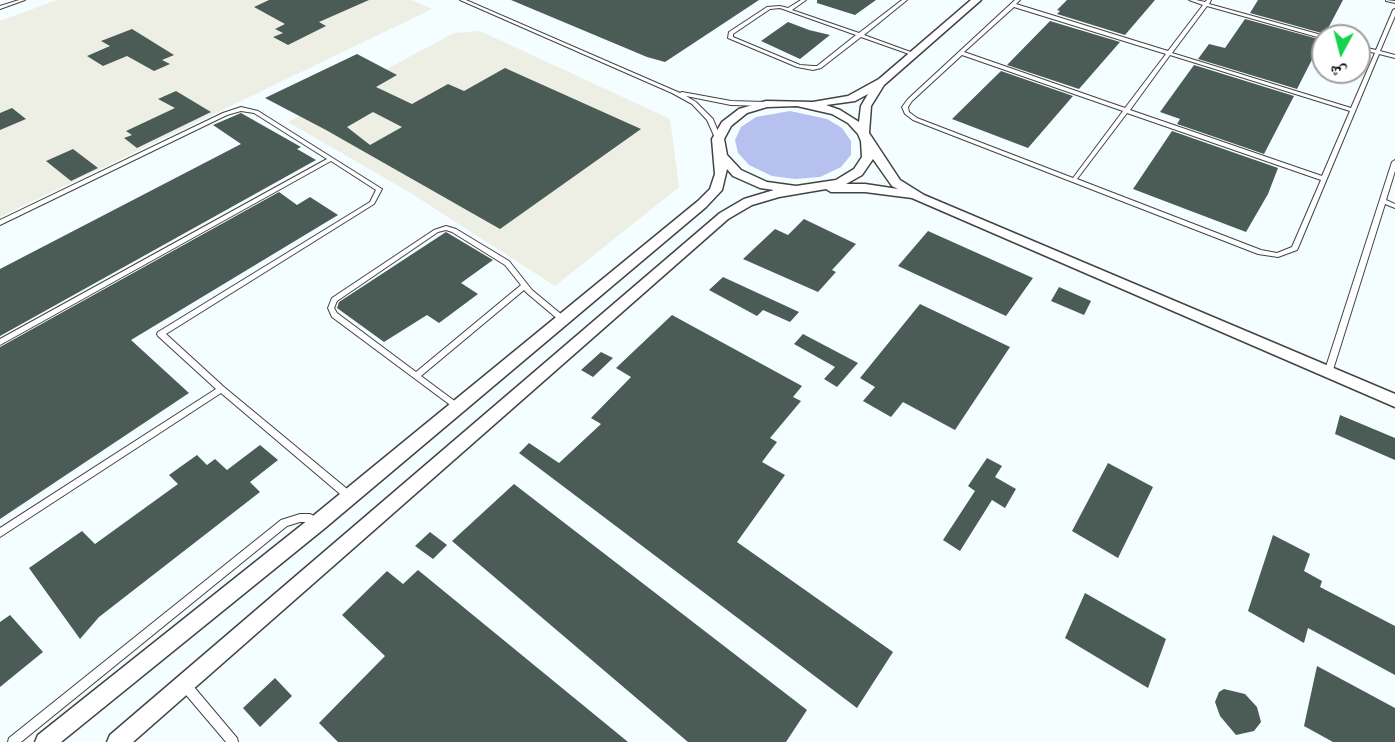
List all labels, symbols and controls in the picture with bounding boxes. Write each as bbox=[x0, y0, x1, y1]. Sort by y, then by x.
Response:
north arrow bbox=[1311, 24, 1371, 84]
text: ش bbox=[1329, 56, 1349, 85]

